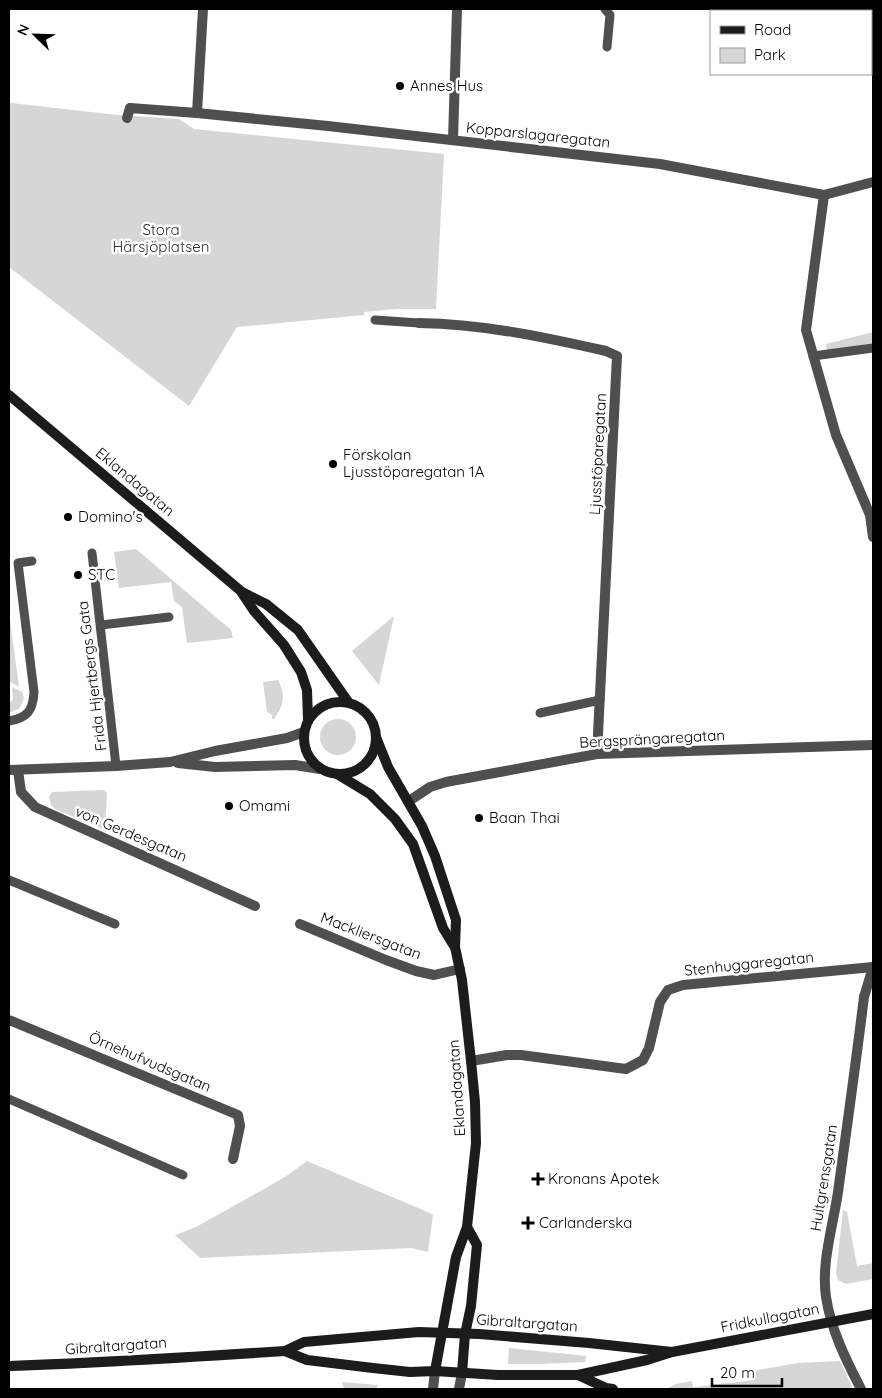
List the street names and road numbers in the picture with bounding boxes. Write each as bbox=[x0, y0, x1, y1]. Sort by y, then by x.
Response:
street label: Kopparslagaregatan bbox=[465, 117, 611, 152]
street label: Ljusstöparegatan bbox=[585, 393, 610, 515]
street label: Eklandagatan bbox=[92, 443, 179, 520]
street label: Frida Hjertbergs Gata bbox=[73, 600, 110, 752]
street label: Bergsprängaregatan bbox=[579, 725, 725, 752]
street label: von Gerdesgatan bbox=[72, 801, 190, 866]
street label: Mackliersgatan bbox=[318, 908, 424, 963]
street label: Stenhuggaregatan bbox=[683, 947, 815, 980]
street label: Örnehufvudsgatan bbox=[86, 1027, 214, 1096]
street label: Eklandagatan bbox=[444, 1039, 469, 1137]
street label: Hultgrensgatan bbox=[806, 1123, 841, 1233]
street label: Fridkullagatan bbox=[719, 1299, 821, 1336]
street label: Gibraltargatan bbox=[476, 1309, 578, 1336]
street label: Gibraltargatan bbox=[65, 1332, 167, 1359]

